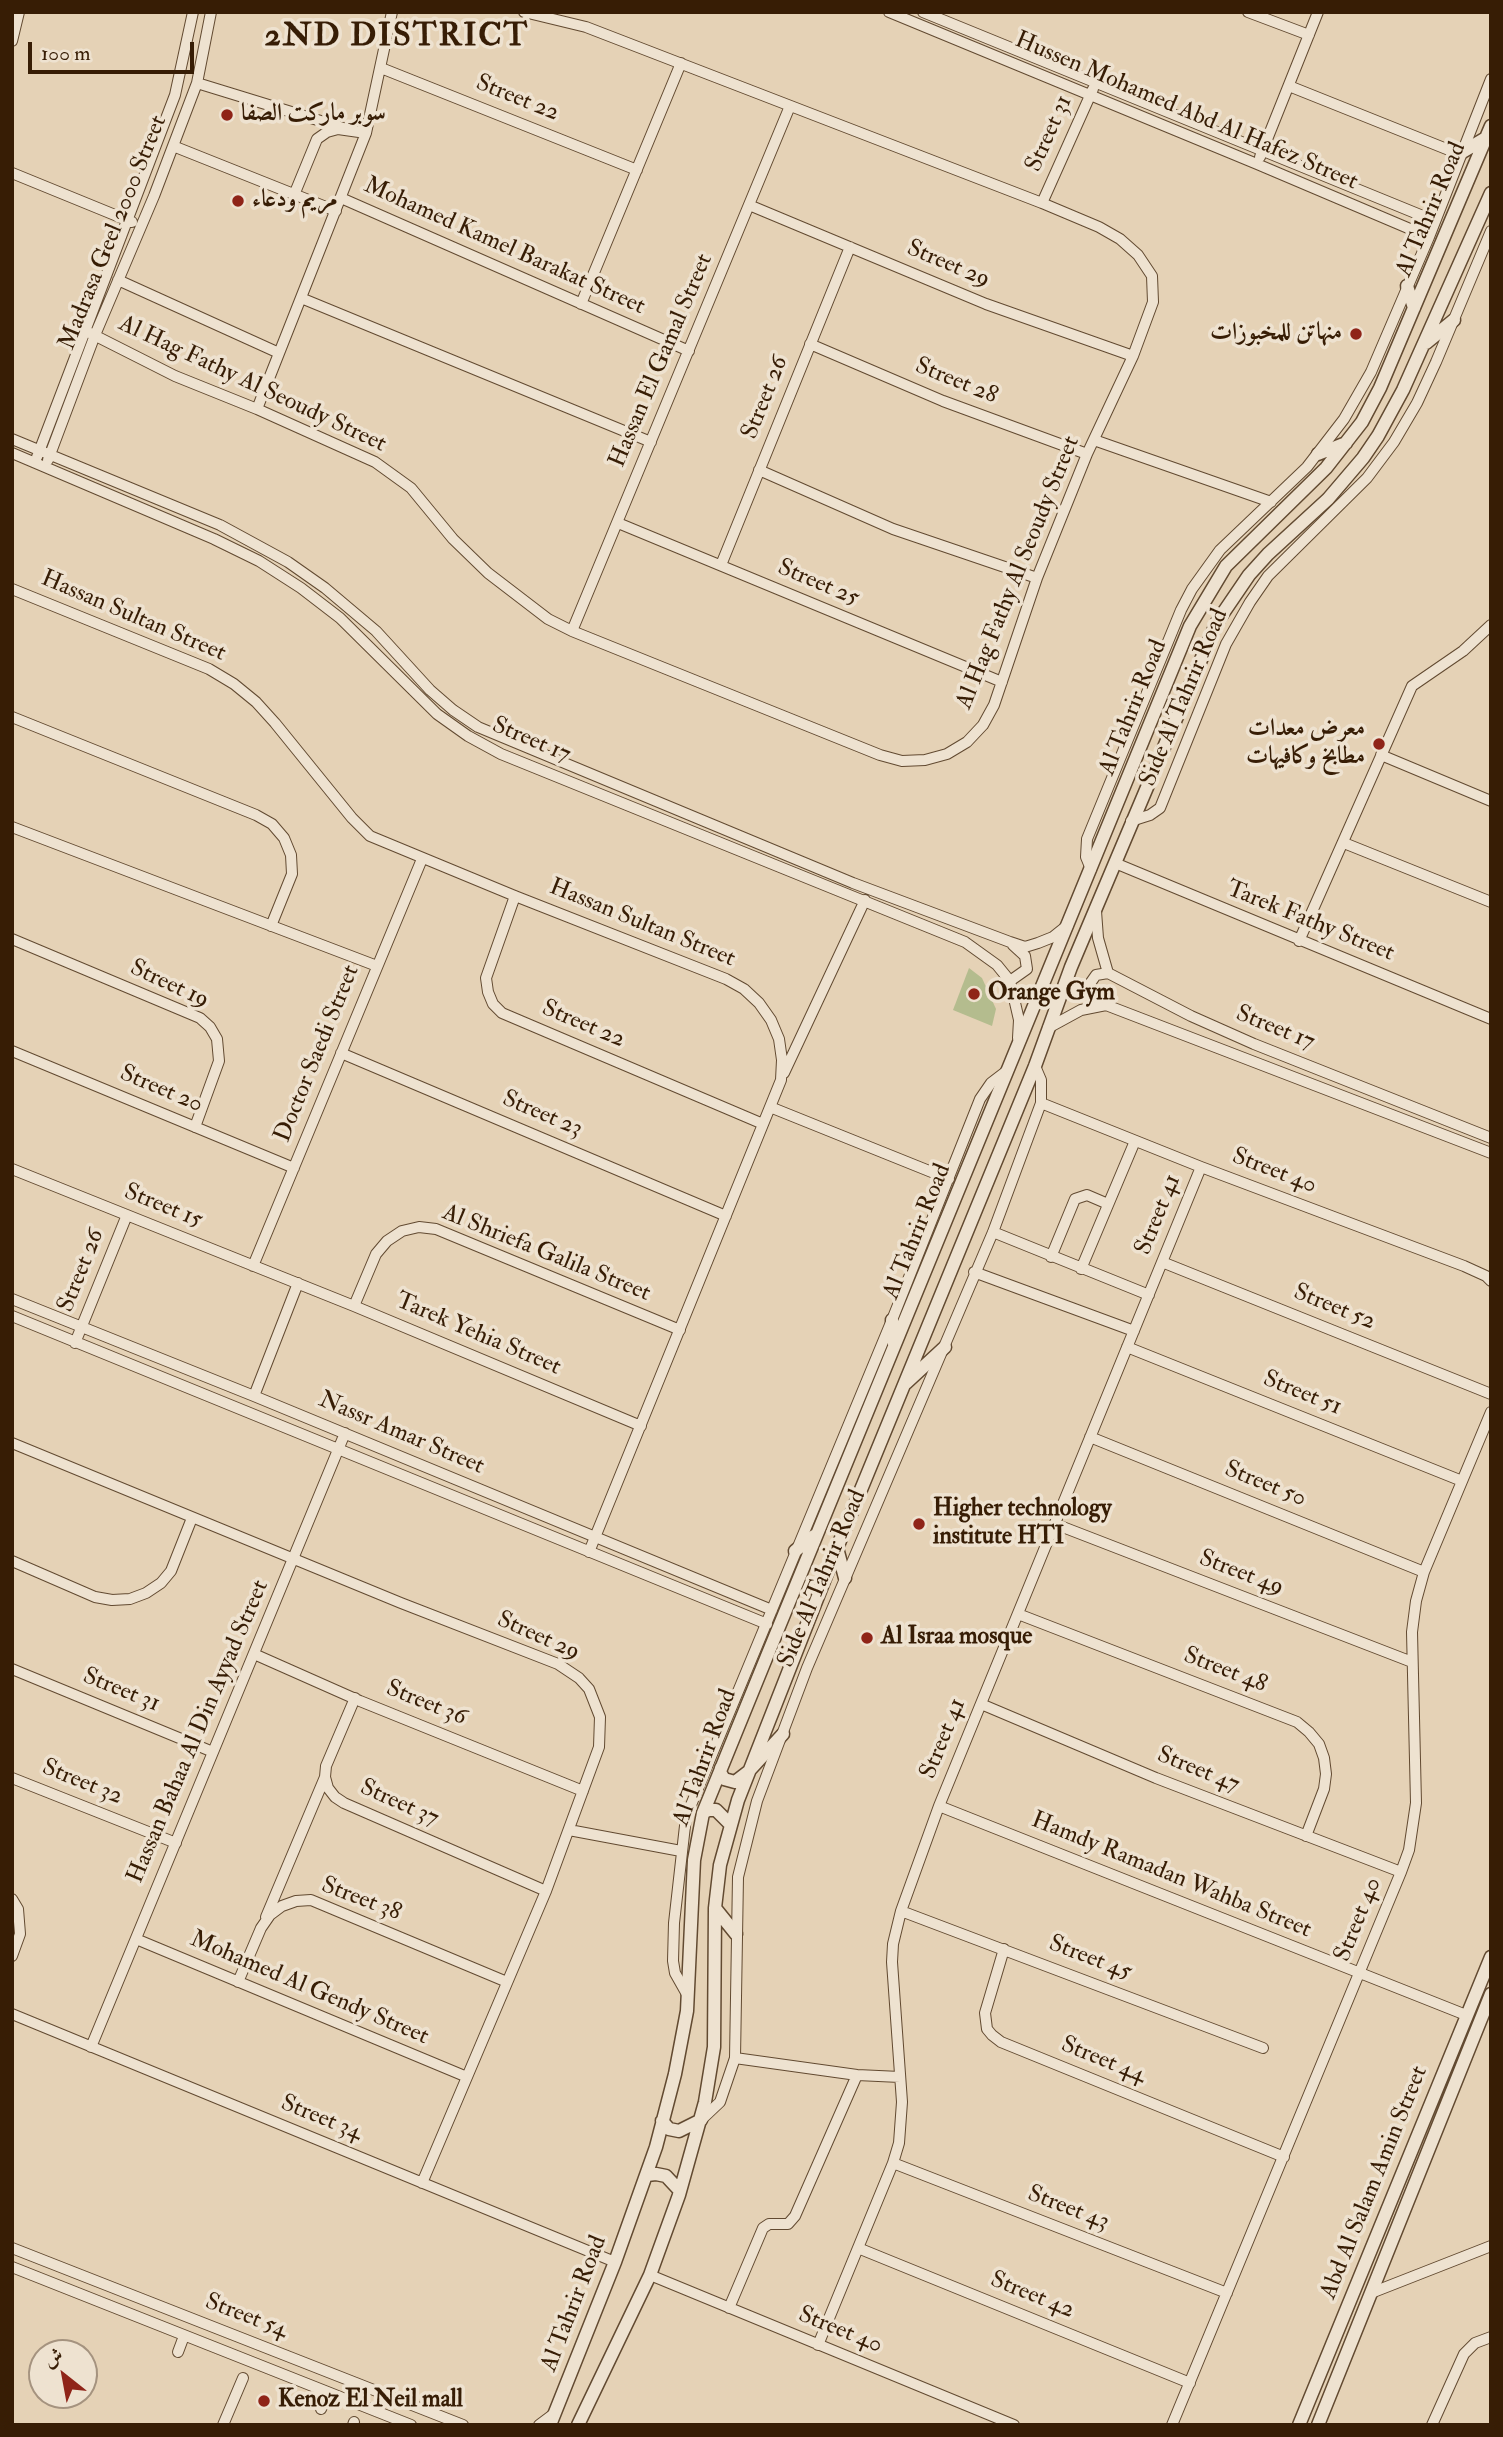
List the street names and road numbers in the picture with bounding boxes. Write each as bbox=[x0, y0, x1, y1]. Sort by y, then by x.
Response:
street label: Hussen Mohamed Abd Al Hafez Street bbox=[1010, 26, 1362, 198]
street label: Street 22 bbox=[471, 69, 563, 129]
street label: Street 31 bbox=[1020, 91, 1080, 177]
street label: Madrasa Geel 2000 Street bbox=[54, 112, 174, 354]
street label: Al Tahrir Road bbox=[1391, 138, 1473, 282]
street label: Mohamed Kamel Barakat Street bbox=[359, 172, 649, 322]
street label: Street 29 bbox=[902, 235, 994, 295]
street label: Hassan El Gamal Street bbox=[604, 250, 720, 472]
street label: Al Hag Fathy Al Seoudy Street bbox=[114, 310, 390, 460]
street label: Street 26 bbox=[736, 352, 796, 444]
street label: Street 28 bbox=[911, 352, 1001, 412]
street label: Al Hag Fathy Al Seoudy Street bbox=[951, 432, 1087, 714]
street label: Street 25 bbox=[773, 554, 863, 614]
street label: Hassan Sultan Street bbox=[36, 565, 230, 669]
street label: Side Al Tahrir Road bbox=[1135, 605, 1235, 791]
street label: Al Tahrir Road bbox=[1094, 636, 1174, 780]
street label: Street 17 bbox=[487, 712, 575, 770]
street label: Hassan Sultan Street bbox=[545, 874, 739, 974]
street label: Tarek Fathy Street bbox=[1222, 875, 1398, 969]
street label: Street 19 bbox=[125, 954, 213, 1016]
street label: Doctor Saedi Street bbox=[269, 961, 367, 1147]
street label: Street 22 bbox=[537, 995, 629, 1055]
street label: Street 17 bbox=[1231, 1000, 1319, 1058]
street label: Street 20 bbox=[115, 1060, 207, 1120]
street label: Street 23 bbox=[498, 1085, 586, 1145]
street label: Street 40 bbox=[1228, 1143, 1320, 1201]
street label: Al Tahrir Road bbox=[878, 1160, 958, 1304]
street label: Street 41 bbox=[1130, 1170, 1188, 1260]
street label: Street 15 bbox=[120, 1178, 206, 1236]
street label: Al Shriefa Galila Street bbox=[438, 1199, 654, 1309]
street label: Street 26 bbox=[52, 1225, 112, 1317]
street label: Street 52 bbox=[1289, 1279, 1379, 1337]
street label: Tarek Yehia Street bbox=[391, 1287, 565, 1383]
street label: Street 51 bbox=[1259, 1365, 1345, 1423]
street label: Nassr Amar Street bbox=[314, 1386, 488, 1482]
street label: Street 50 bbox=[1220, 1456, 1310, 1514]
street label: Side Al Tahrir Road bbox=[773, 1486, 873, 1672]
street label: Street 49 bbox=[1195, 1545, 1287, 1603]
street label: Hassan Bahaa Al Din Ayyad Street bbox=[122, 1576, 276, 1888]
street label: Street 29 bbox=[492, 1606, 584, 1668]
street label: Street 48 bbox=[1179, 1642, 1271, 1700]
street label: Street 31 bbox=[78, 1663, 164, 1719]
street label: Street 36 bbox=[382, 1675, 470, 1733]
street label: Al Tahrir Road bbox=[668, 1686, 744, 1830]
street label: Street 41 bbox=[915, 1694, 973, 1784]
street label: Street 47 bbox=[1153, 1741, 1243, 1801]
street label: Street 32 bbox=[38, 1754, 126, 1812]
street label: Street 37 bbox=[355, 1774, 443, 1834]
street label: Hamdy Ramadan Wahba Street bbox=[1027, 1807, 1315, 1945]
street label: Street 38 bbox=[317, 1872, 405, 1928]
street label: Street 40 bbox=[1329, 1874, 1389, 1966]
street label: Mohamed Al Gendy Street bbox=[185, 1926, 433, 2052]
street label: Street 45 bbox=[1045, 1930, 1135, 1988]
street label: Street 44 bbox=[1056, 2031, 1150, 2091]
street label: Abd Al Salam Amin Street bbox=[1315, 2062, 1435, 2304]
street label: Street 34 bbox=[276, 2090, 366, 2148]
street label: Street 43 bbox=[1023, 2180, 1113, 2238]
street label: Al Tahrir Road bbox=[536, 2232, 614, 2376]
street label: Street 42 bbox=[986, 2266, 1078, 2326]
street label: Street 54 bbox=[201, 2288, 291, 2346]
street label: Street 40 bbox=[794, 2301, 886, 2361]

